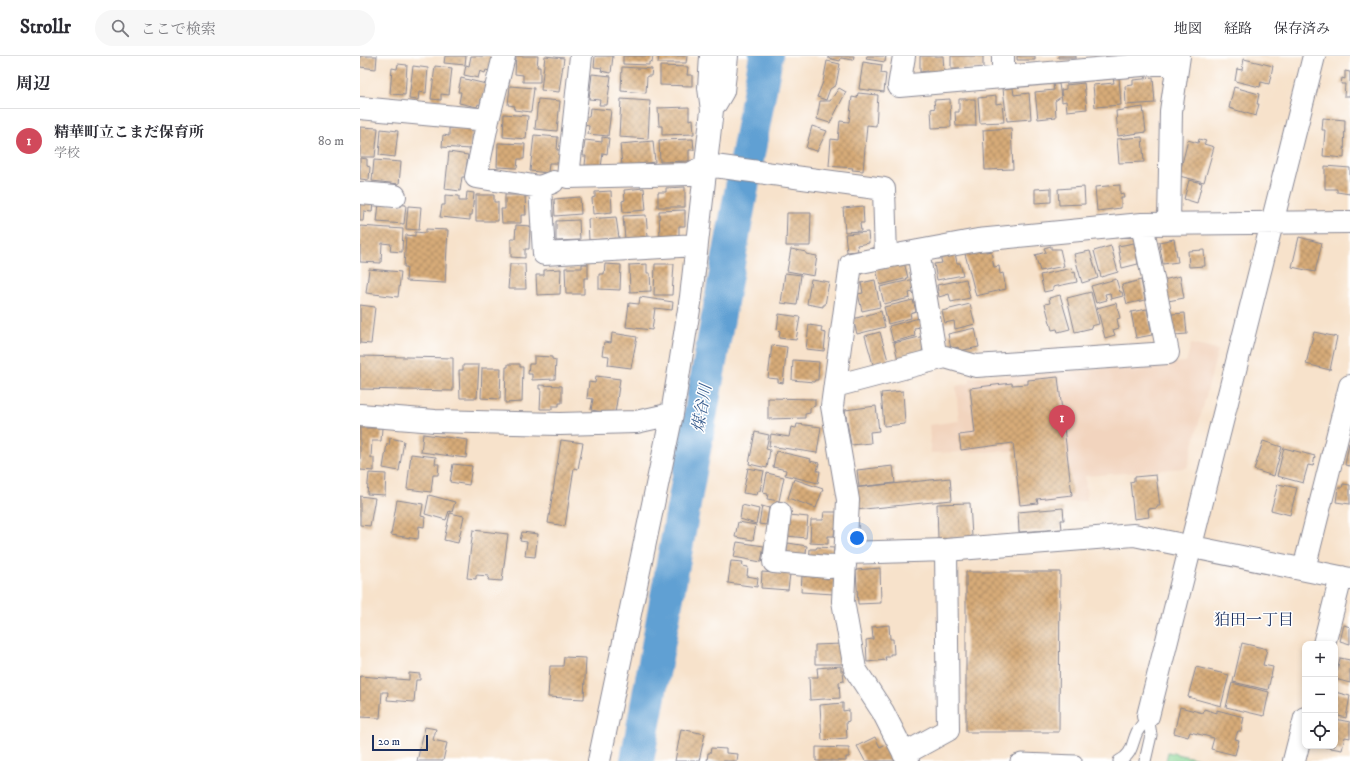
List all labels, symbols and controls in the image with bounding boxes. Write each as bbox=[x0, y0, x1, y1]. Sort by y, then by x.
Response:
search box bbox=[95, 10, 375, 46]
text: Strollr bbox=[20, 16, 71, 39]
icon: search bbox=[109, 17, 131, 39]
text: ここで検索 bbox=[141, 20, 216, 39]
text: 地図 bbox=[1174, 20, 1202, 38]
text: 経路 bbox=[1224, 20, 1252, 38]
text: 保存済み bbox=[1274, 20, 1330, 38]
text: 周辺 bbox=[16, 73, 50, 95]
text: 精華町立こまだ保育所 bbox=[54, 123, 204, 142]
text: 1 bbox=[27, 133, 31, 149]
text: 80 m bbox=[318, 133, 344, 149]
text: 学校 bbox=[54, 145, 80, 161]
water label: 煤谷川 bbox=[688, 381, 716, 434]
pin: 1 bbox=[1049, 405, 1075, 438]
your location bbox=[847, 528, 867, 548]
district label: 狛田一丁目 bbox=[1214, 610, 1294, 630]
map controls bbox=[1302, 641, 1338, 749]
button: + bbox=[1302, 641, 1338, 677]
button: − bbox=[1302, 677, 1338, 713]
button: locate bbox=[1302, 713, 1338, 749]
scale bar bbox=[372, 733, 428, 752]
text: 20 m bbox=[378, 735, 400, 749]

